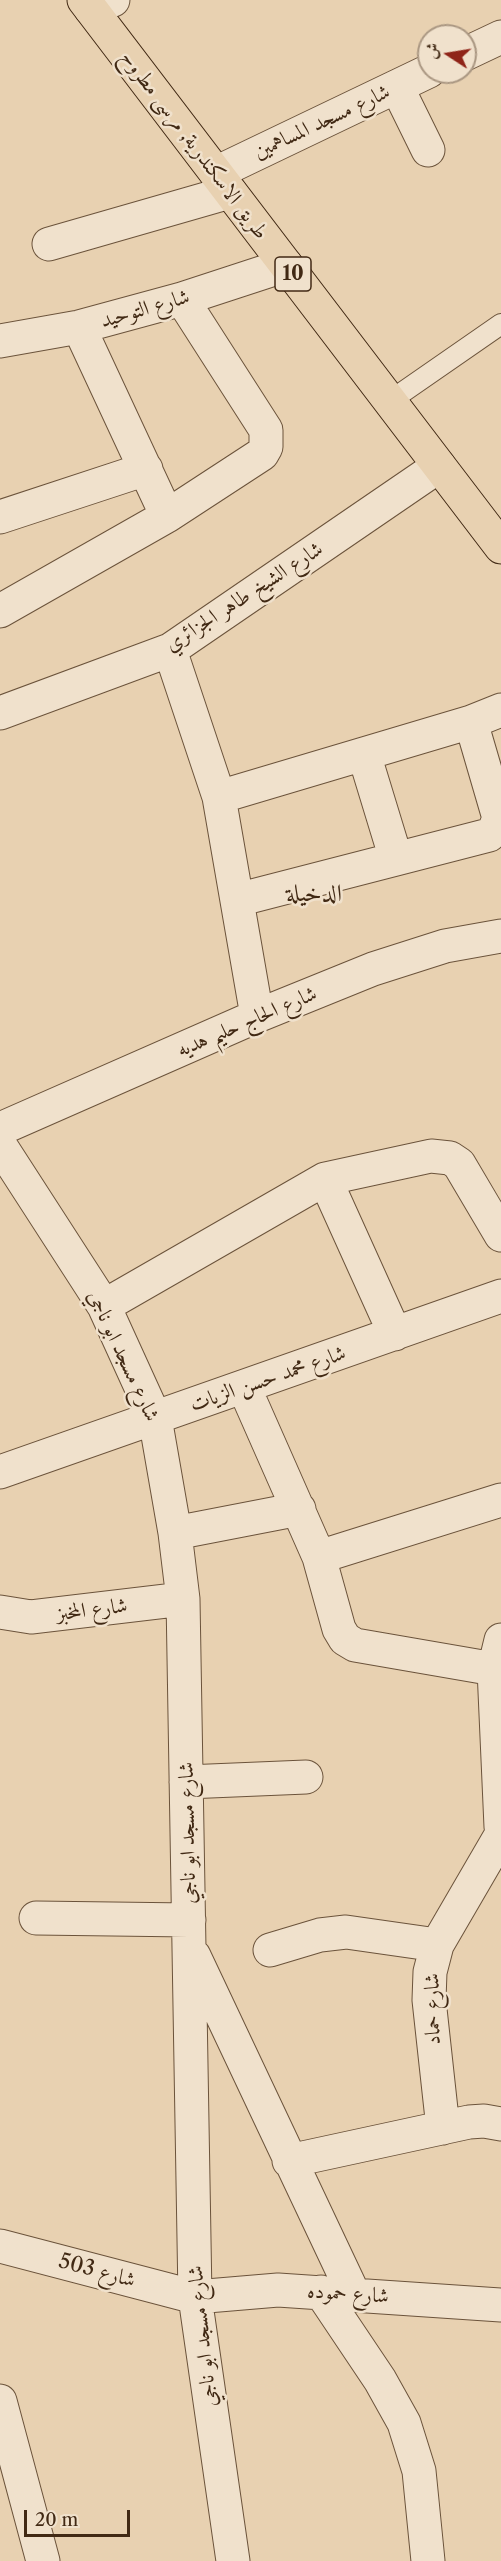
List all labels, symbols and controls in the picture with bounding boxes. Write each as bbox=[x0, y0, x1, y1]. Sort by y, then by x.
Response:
north arrow bbox=[417, 24, 477, 84]
text: ش bbox=[420, 41, 443, 61]
street label: طريق الاسكندرية, مرسى مطروح bbox=[115, 46, 273, 244]
street label: شارع مسجد المساهمين bbox=[250, 79, 394, 165]
road number: 10 bbox=[275, 257, 311, 291]
street label: شارع التوحيد bbox=[98, 284, 192, 334]
street label: شارع الشيخ طاهر الجزائري bbox=[160, 537, 328, 657]
district label: الدخيلة bbox=[286, 880, 342, 908]
street label: شارع الحاج حليم هديه bbox=[173, 981, 321, 1063]
street label: شارع مسجد ابو ناجي bbox=[82, 1286, 164, 1426]
street label: شارع محمد حسن الزيات bbox=[187, 1341, 349, 1417]
street label: شارع المخبز bbox=[55, 1593, 129, 1627]
street label: شارع مسجد ابو ناجي bbox=[174, 1762, 202, 1904]
street label: شارع حماد bbox=[420, 1973, 446, 2045]
street label: شارع 503 bbox=[56, 2249, 138, 2293]
street label: شارع مسجد ابو ناجي bbox=[183, 2264, 223, 2408]
street label: شارع حموده bbox=[306, 2279, 390, 2309]
scale bar bbox=[27, 2498, 134, 2536]
text: 20 m bbox=[35, 2509, 78, 2531]

